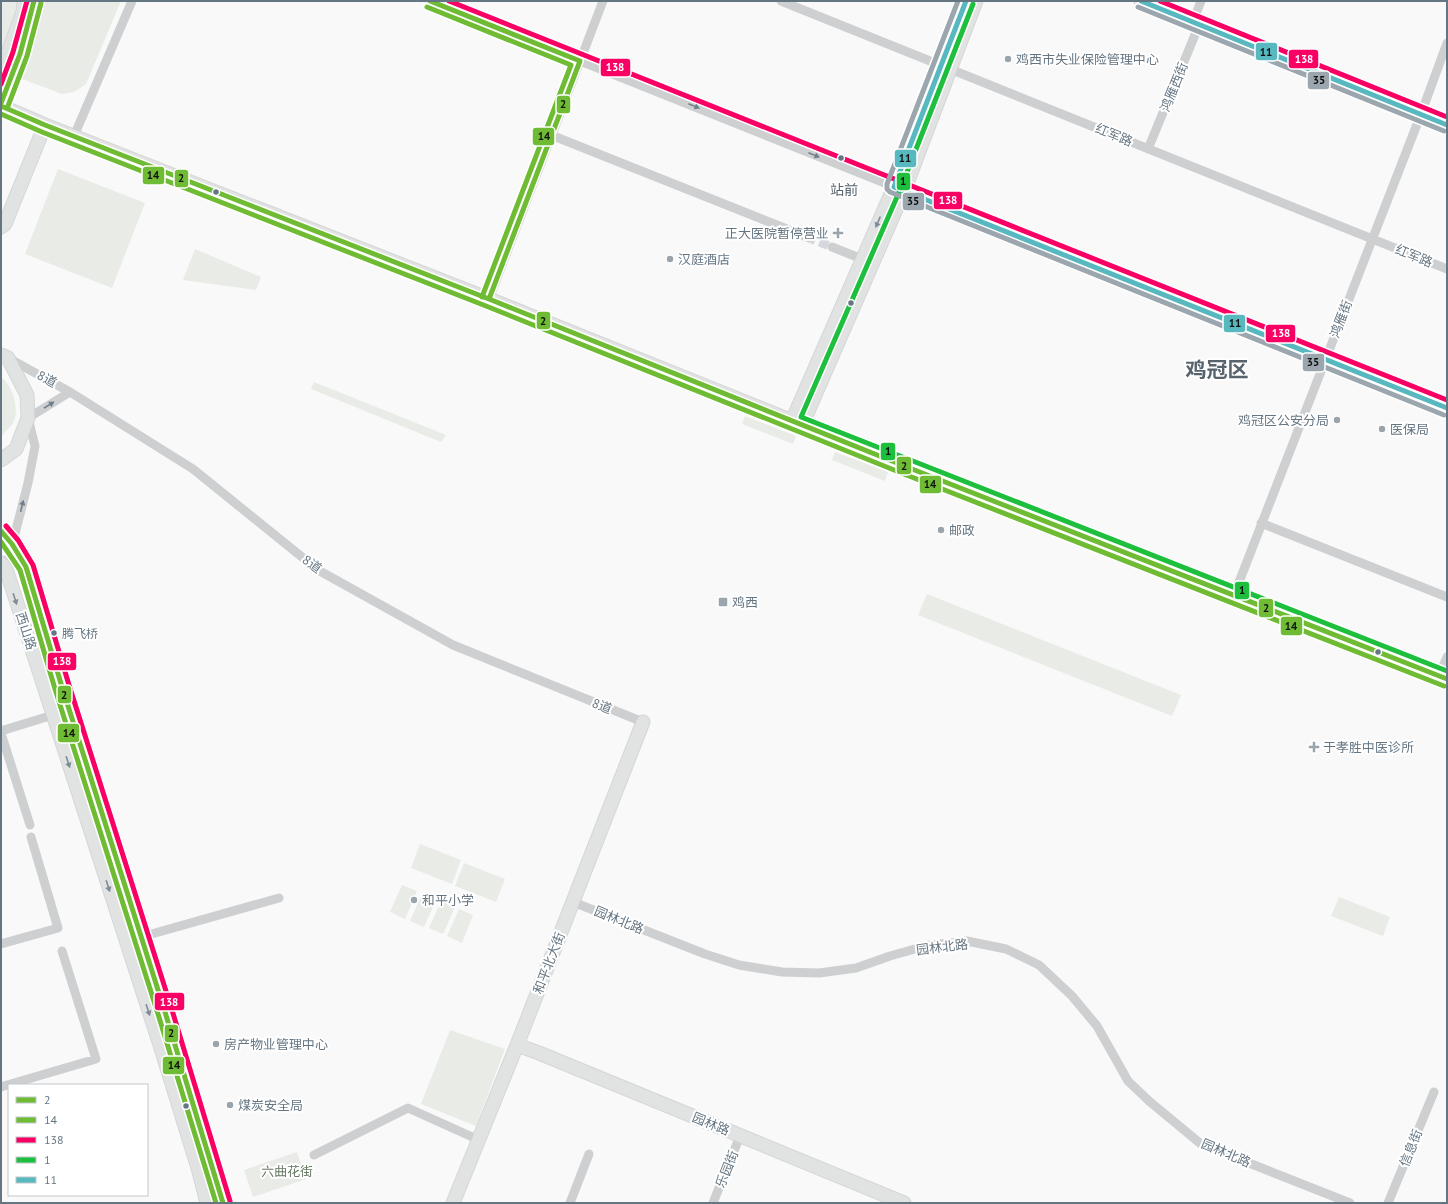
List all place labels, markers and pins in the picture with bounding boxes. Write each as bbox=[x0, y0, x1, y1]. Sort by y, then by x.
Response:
place label: 鸡西市失业保险管理中心 bbox=[1016, 51, 1159, 68]
marker: 鸡西市失业保险管理中心 bbox=[1003, 54, 1013, 64]
unlabelled marker bbox=[836, 153, 846, 163]
unlabelled marker bbox=[211, 187, 221, 197]
place label: 正大医院暂停营业 bbox=[725, 225, 829, 242]
marker: 正大医院暂停营业 bbox=[832, 227, 844, 239]
place label: 汉庭酒店 bbox=[678, 251, 730, 268]
marker: 汉庭酒店 bbox=[665, 254, 675, 264]
unlabelled marker bbox=[846, 298, 856, 308]
place label: 鸡冠区公安分局 bbox=[1238, 412, 1329, 429]
marker: 鸡冠区公安分局 bbox=[1332, 415, 1342, 425]
place label: 医保局 bbox=[1390, 421, 1429, 438]
marker: 医保局 bbox=[1377, 424, 1387, 434]
place label: 邮政 bbox=[949, 522, 975, 539]
marker: 邮政 bbox=[936, 525, 946, 535]
place label: 鸡西 bbox=[732, 594, 758, 611]
marker: 鸡西 bbox=[717, 596, 729, 608]
place label: 腾飞桥 bbox=[62, 626, 98, 641]
marker: 腾飞桥 bbox=[49, 628, 59, 638]
unlabelled marker bbox=[1373, 647, 1383, 657]
place label: 于孝胜中医诊所 bbox=[1323, 739, 1414, 756]
marker: 于孝胜中医诊所 bbox=[1308, 741, 1320, 753]
place label: 和平小学 bbox=[422, 892, 474, 909]
marker: 和平小学 bbox=[409, 895, 419, 905]
place label: 房产物业管理中心 bbox=[224, 1036, 328, 1053]
marker: 房产物业管理中心 bbox=[211, 1039, 221, 1049]
place label: 煤炭安全局 bbox=[238, 1097, 303, 1114]
marker: 煤炭安全局 bbox=[225, 1100, 235, 1110]
unlabelled marker bbox=[181, 1101, 191, 1111]

